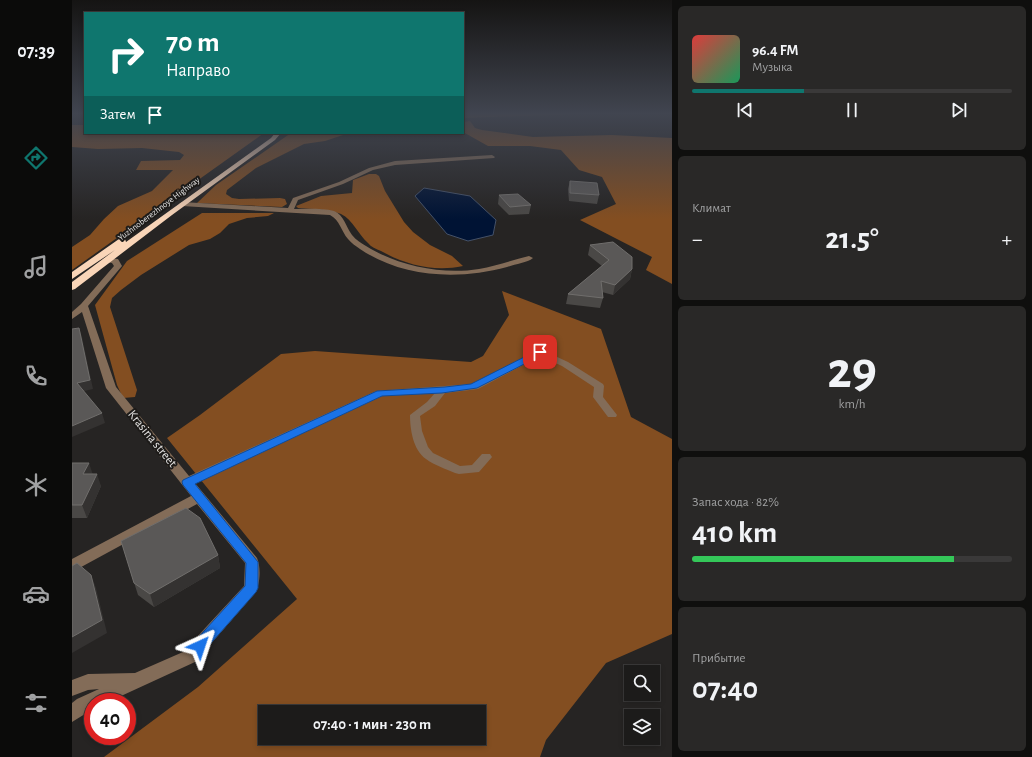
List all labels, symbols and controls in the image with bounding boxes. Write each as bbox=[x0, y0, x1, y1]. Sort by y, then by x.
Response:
icon: right bbox=[100, 28, 152, 80]
text: 70 m bbox=[166, 29, 220, 57]
text: 07:39 bbox=[17, 43, 55, 61]
text: 96.4 FM bbox=[752, 43, 798, 58]
text: Музыка bbox=[752, 61, 793, 74]
text: Направо bbox=[166, 62, 230, 80]
icon: previous bbox=[734, 99, 756, 121]
icon: pause bbox=[841, 99, 863, 121]
icon: next bbox=[948, 99, 970, 121]
icon: arrive bbox=[144, 104, 166, 126]
text: Затем bbox=[100, 107, 136, 122]
icon: directions bbox=[22, 144, 50, 172]
street label: Yuzhnoberezhnoye Highway bbox=[117, 175, 202, 243]
text: Климат bbox=[692, 202, 731, 215]
text: 21.5° bbox=[825, 224, 879, 254]
text: − bbox=[692, 228, 703, 250]
text: + bbox=[1001, 228, 1012, 250]
icon: music bbox=[22, 253, 50, 281]
pin bbox=[523, 335, 557, 369]
icon: arrive bbox=[529, 341, 551, 363]
text: 29 bbox=[827, 345, 877, 397]
icon: phone bbox=[22, 362, 50, 390]
text: km/h bbox=[839, 398, 865, 411]
street label: Krasina street bbox=[125, 408, 179, 470]
icon: climate bbox=[22, 471, 50, 499]
text: Запас хода · 82% bbox=[692, 496, 779, 509]
text: 410 km bbox=[692, 518, 777, 548]
icon: car bbox=[22, 580, 50, 608]
position arrow bbox=[179, 625, 221, 667]
text: Прибытие bbox=[692, 652, 746, 665]
map controls bbox=[624, 665, 660, 745]
button: search bbox=[624, 665, 660, 701]
text: 07:40 bbox=[692, 674, 758, 704]
icon: filters bbox=[22, 689, 50, 717]
speed limit sign: 40 bbox=[84, 693, 136, 745]
button: layers bbox=[624, 709, 660, 745]
text: 07:40 · 1 мин · 230 m bbox=[313, 717, 431, 732]

